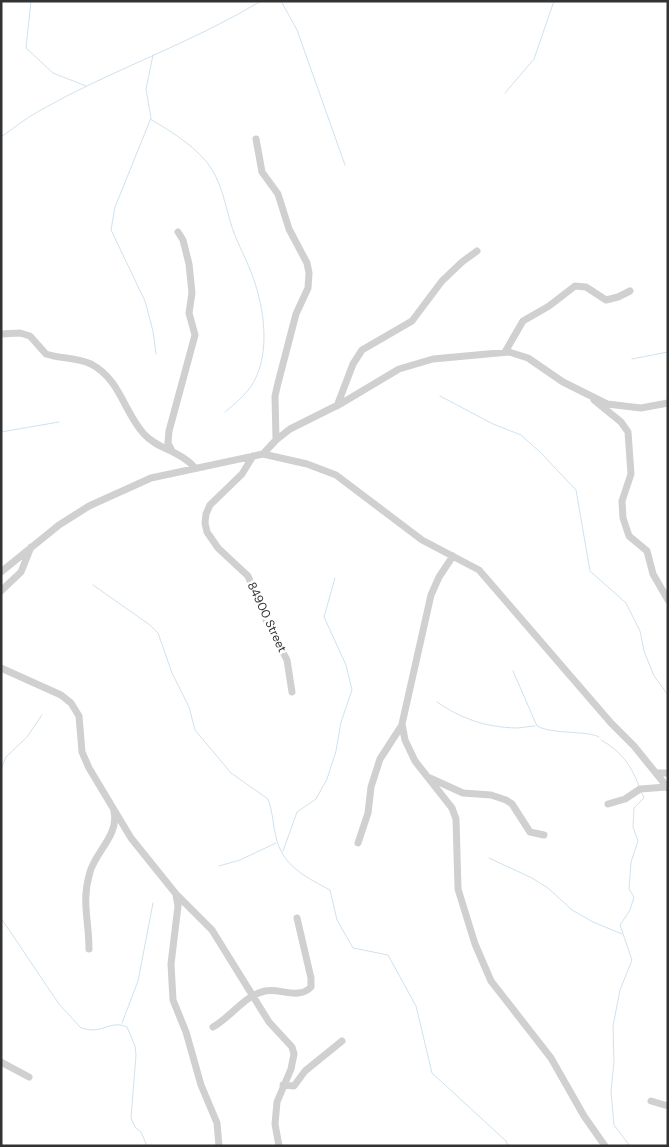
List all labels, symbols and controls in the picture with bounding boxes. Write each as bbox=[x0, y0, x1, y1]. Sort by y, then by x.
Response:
street label: 84900 Street bbox=[244, 579, 290, 655]

